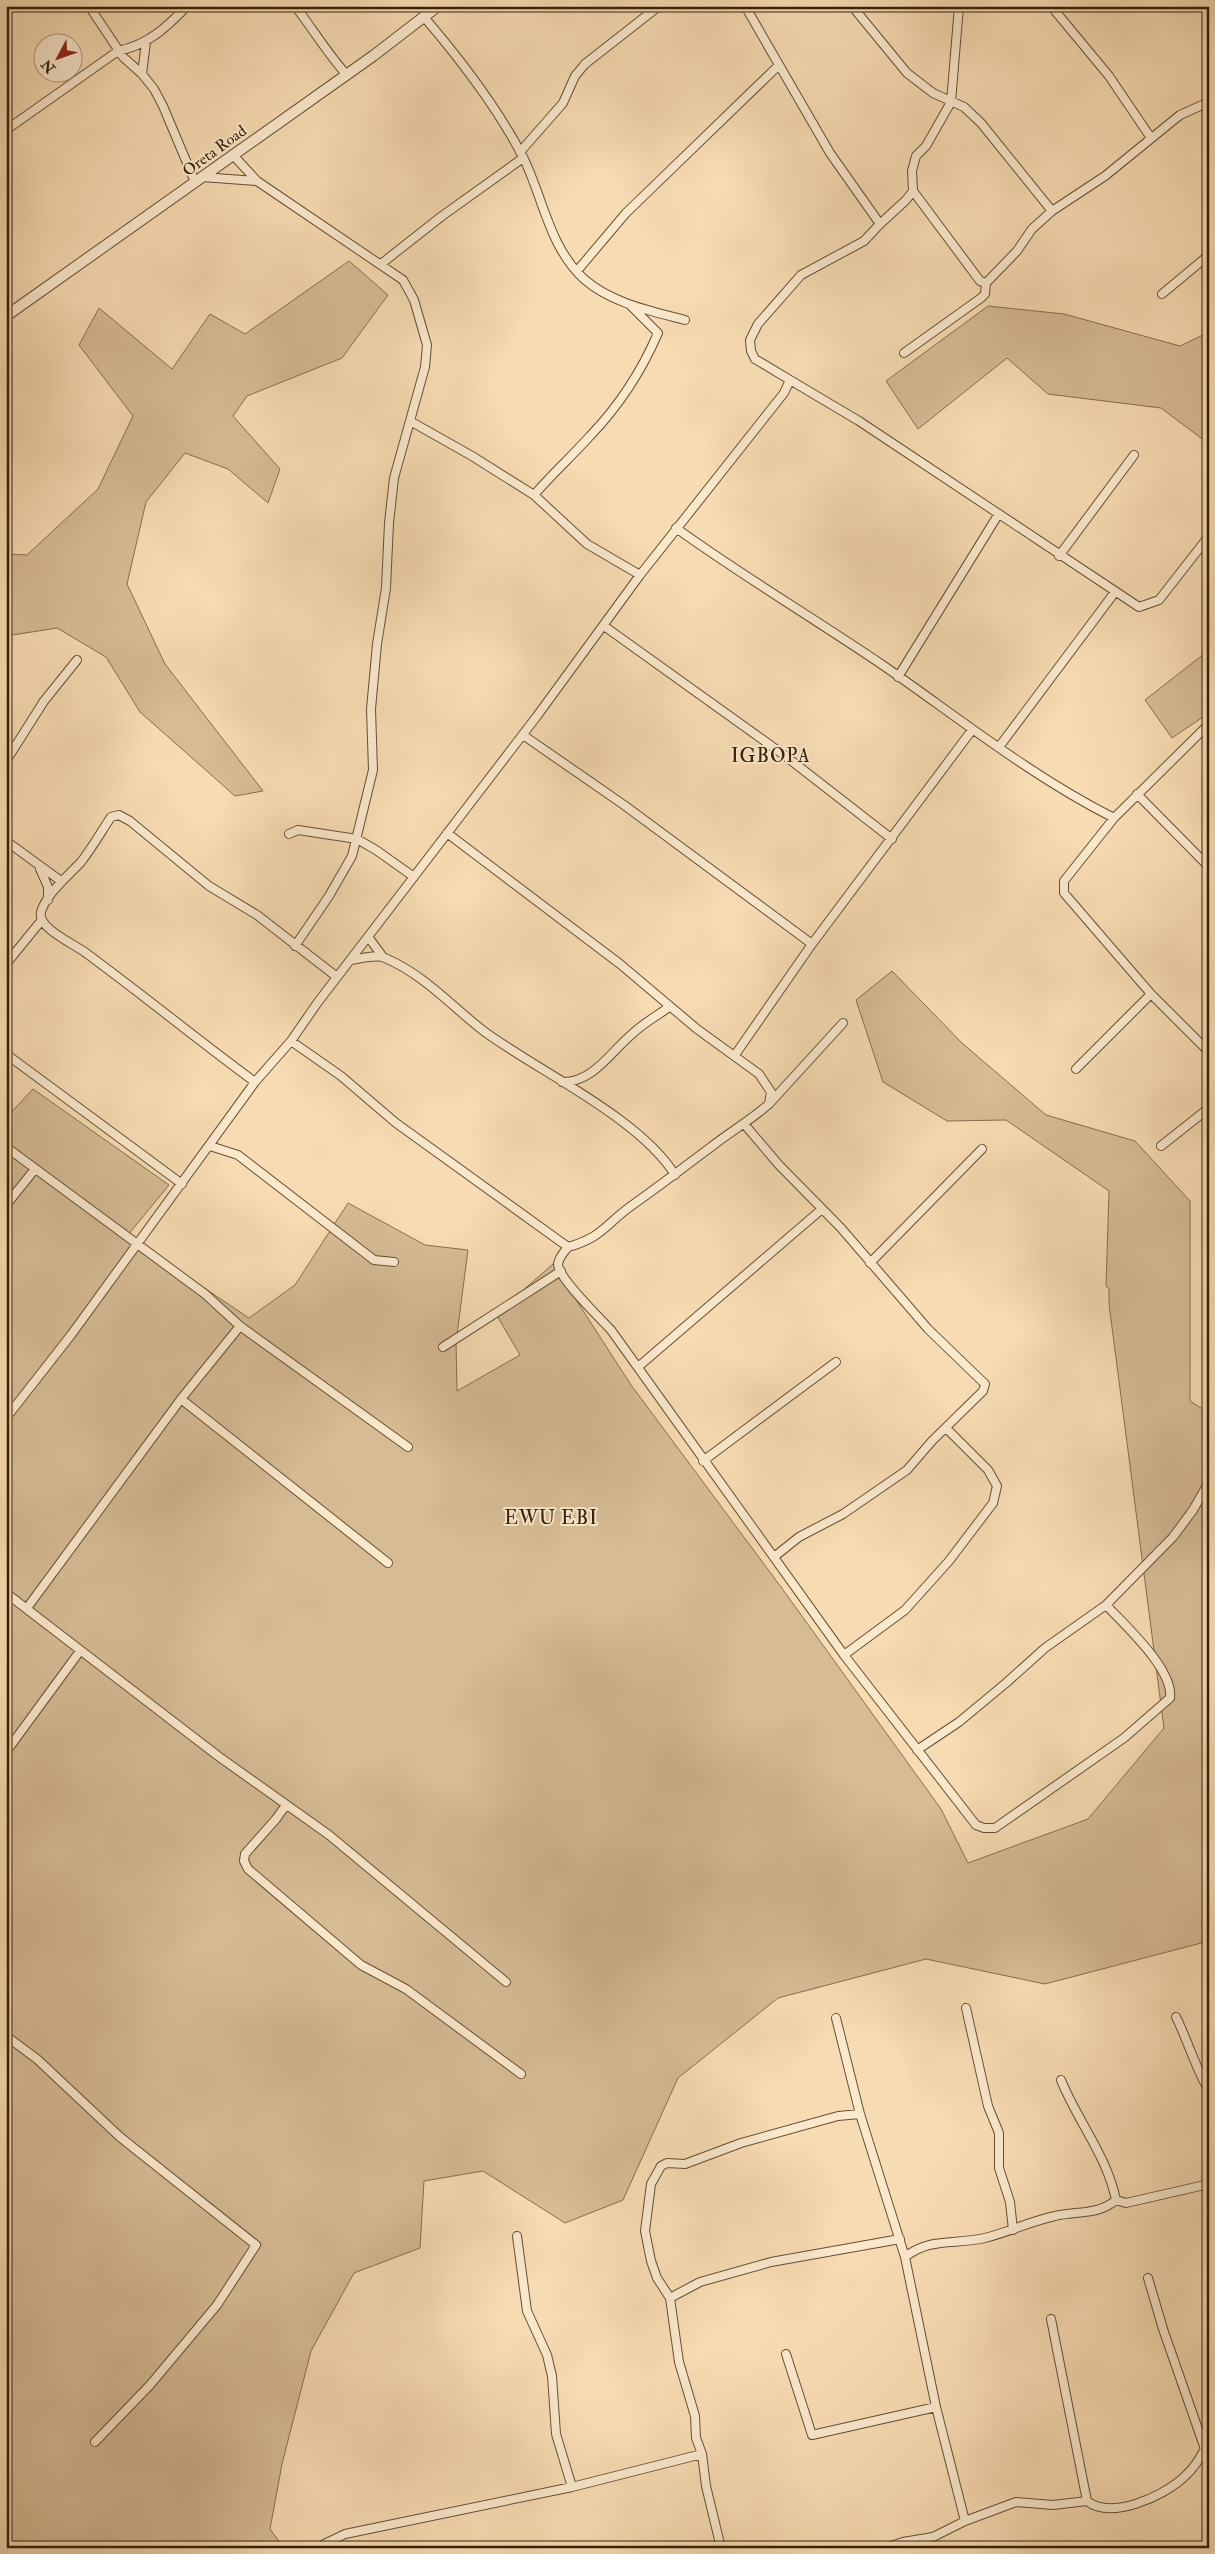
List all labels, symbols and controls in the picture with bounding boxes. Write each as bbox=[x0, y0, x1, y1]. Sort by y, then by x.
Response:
north arrow bbox=[32, 32, 82, 82]
text: N bbox=[38, 56, 60, 77]
street label: Oreta Road bbox=[179, 121, 251, 181]
district label: IGBOPA bbox=[731, 744, 811, 768]
district label: EWU EBI bbox=[504, 1506, 598, 1530]

